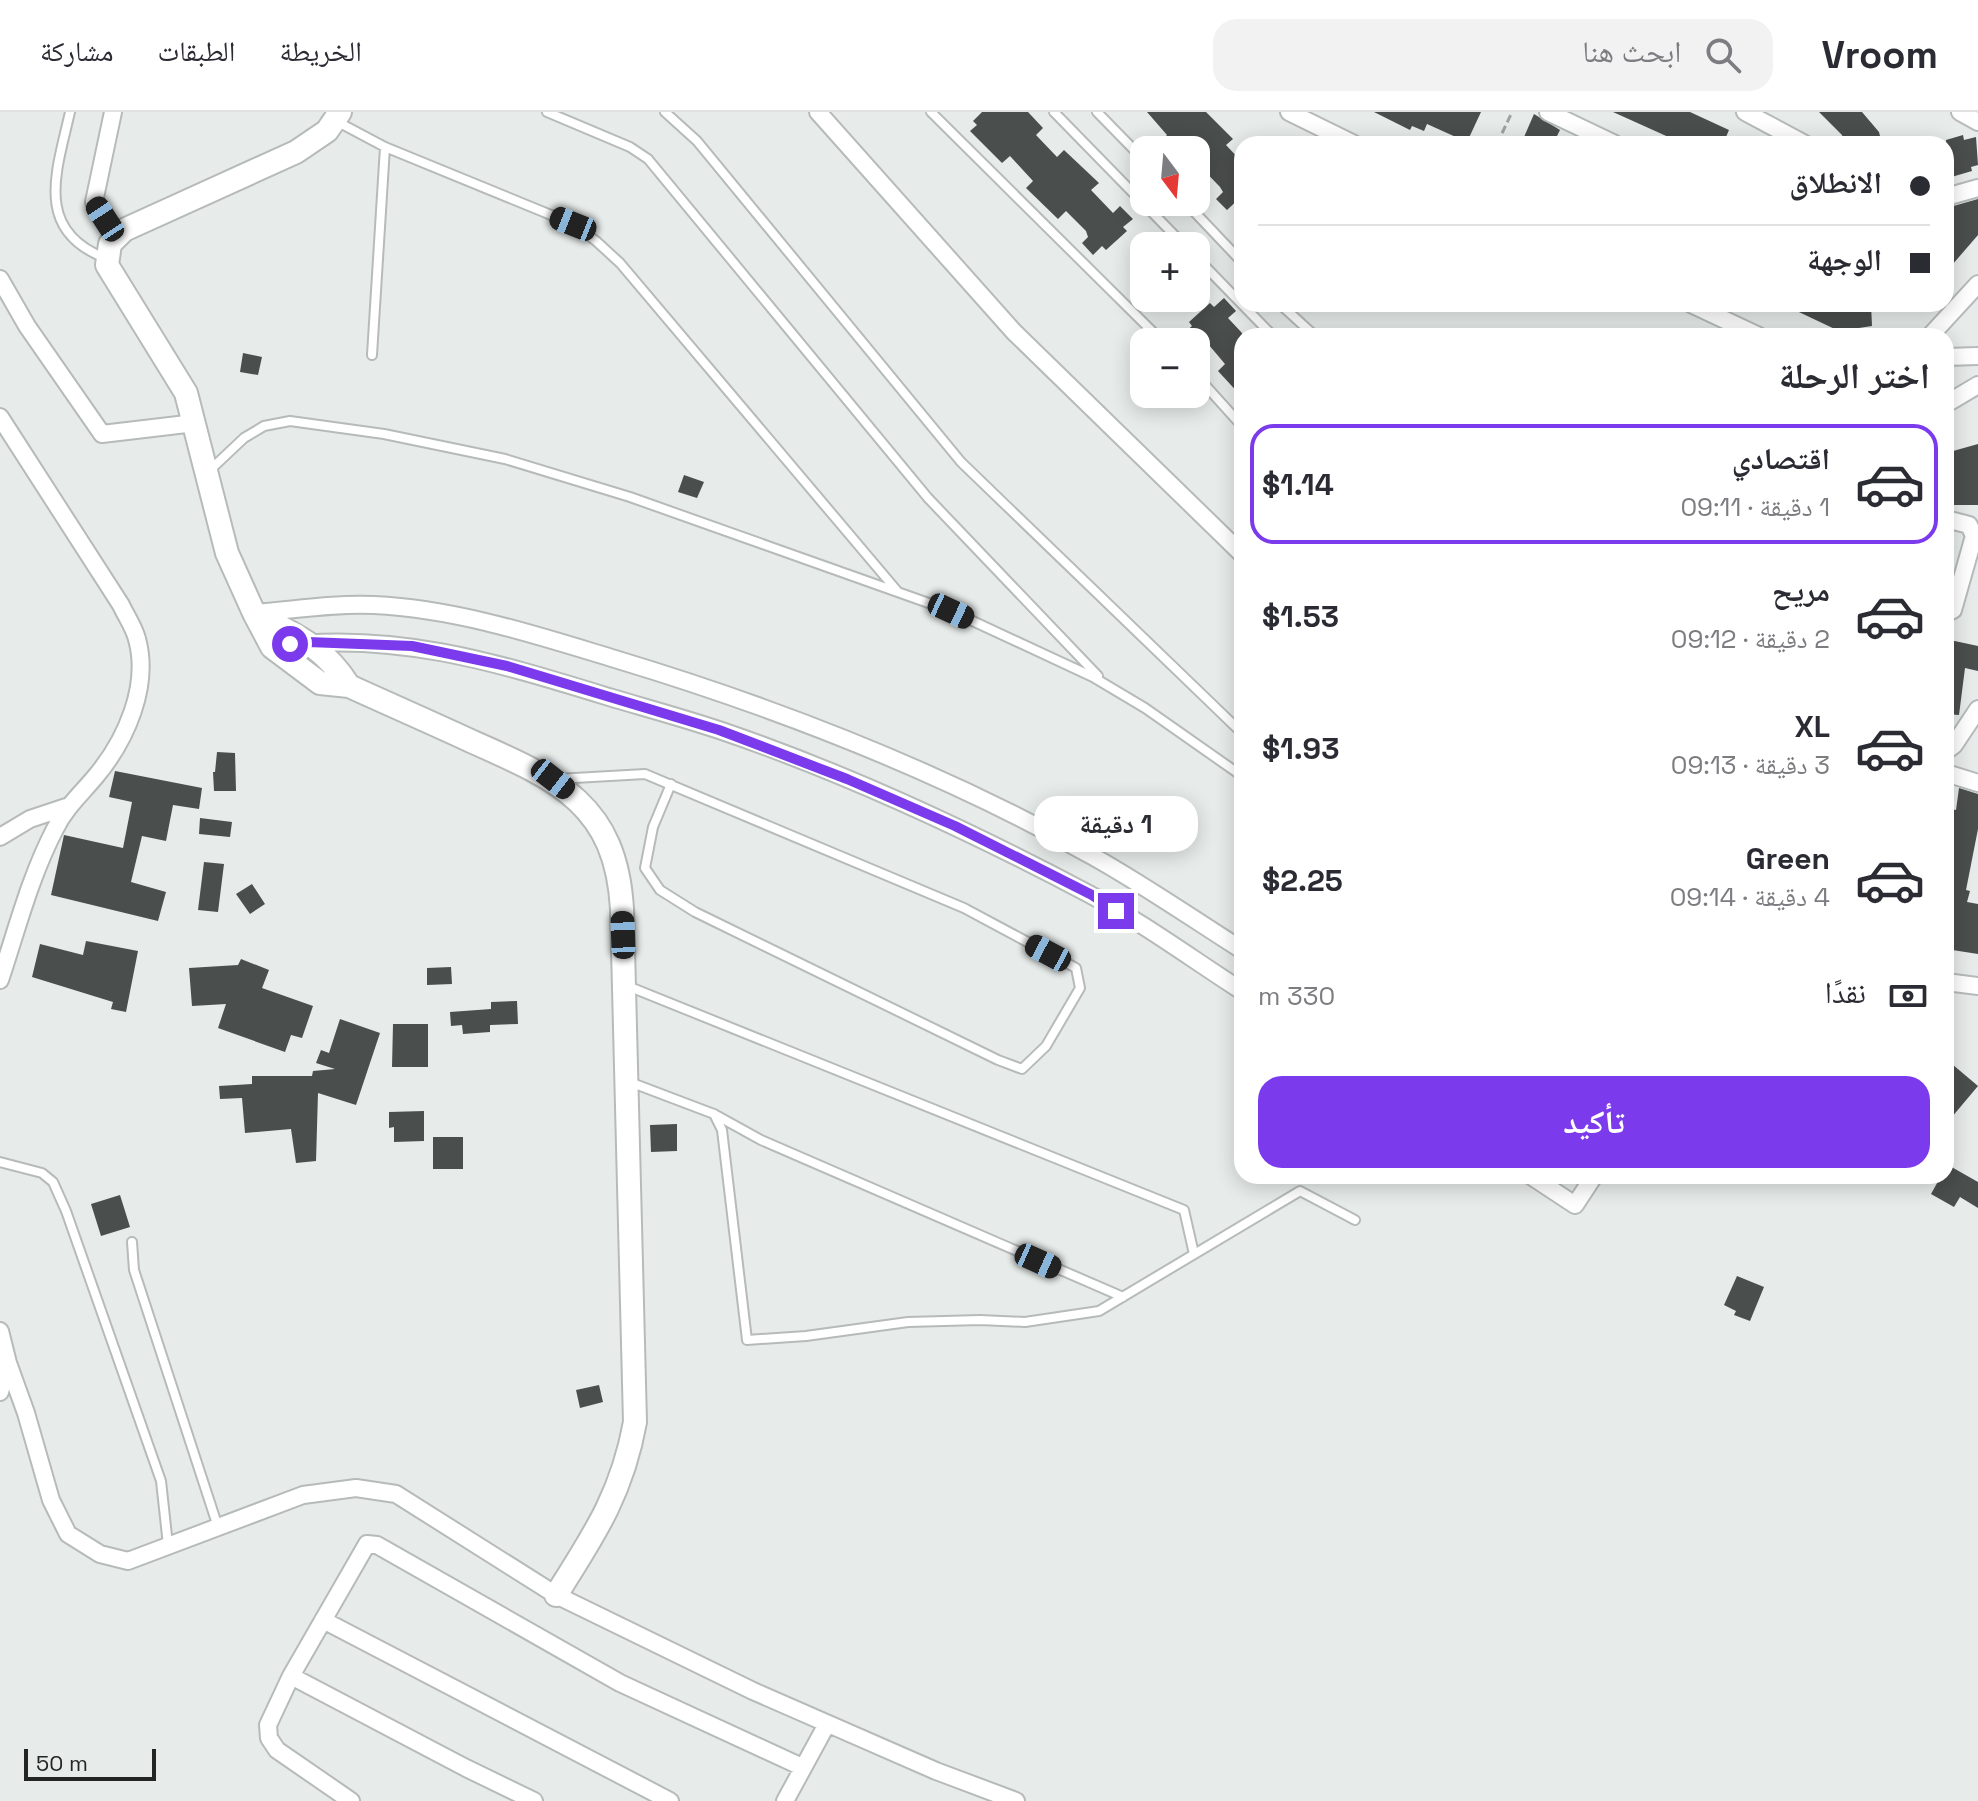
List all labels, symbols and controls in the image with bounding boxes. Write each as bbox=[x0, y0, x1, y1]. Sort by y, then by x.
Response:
search box bbox=[1213, 19, 1773, 91]
text: Vroom bbox=[1821, 31, 1938, 79]
text: ابحث هنا bbox=[1582, 32, 1681, 71]
text: مشاركة bbox=[40, 33, 114, 69]
text: الطبقات bbox=[158, 33, 235, 69]
text: الخريطة bbox=[279, 33, 362, 69]
icon: search bbox=[1701, 33, 1745, 77]
north arrow bbox=[1130, 136, 1210, 216]
map controls bbox=[1130, 136, 1210, 408]
text: الانطلاق bbox=[1789, 163, 1882, 202]
car bbox=[82, 192, 128, 246]
car bbox=[546, 204, 600, 244]
button: + bbox=[1130, 232, 1210, 312]
text: الوجهة bbox=[1807, 240, 1882, 279]
button: − bbox=[1130, 328, 1210, 408]
text: اختر الرحلة bbox=[1779, 353, 1930, 399]
text: اقتصادي bbox=[1732, 439, 1830, 478]
icon: car bbox=[1854, 448, 1926, 520]
text: $1.14 bbox=[1262, 465, 1334, 504]
text: 1 دقيقة · 09:11 bbox=[1680, 490, 1830, 524]
text: مريح bbox=[1772, 571, 1830, 610]
icon: car bbox=[1854, 580, 1926, 652]
car bbox=[924, 590, 978, 632]
text: $1.53 bbox=[1262, 597, 1339, 636]
text: 2 دقيقة · 09:12 bbox=[1671, 622, 1830, 656]
route start bbox=[272, 626, 308, 662]
text: XL bbox=[1794, 707, 1830, 746]
icon: car bbox=[1854, 712, 1926, 784]
text: $1.93 bbox=[1262, 729, 1339, 768]
text: 3 دقيقة · 09:13 bbox=[1671, 748, 1830, 782]
car bbox=[527, 755, 579, 803]
callout: 1 دقيقة bbox=[1034, 795, 1198, 851]
text: 1 دقيقة bbox=[1080, 807, 1152, 841]
text: Green bbox=[1746, 839, 1830, 878]
icon: car bbox=[1854, 844, 1926, 916]
text: $2.25 bbox=[1262, 861, 1343, 900]
text: 4 دقيقة · 09:14 bbox=[1670, 880, 1830, 914]
route end bbox=[1098, 893, 1134, 929]
car bbox=[610, 911, 636, 959]
car bbox=[1021, 931, 1075, 975]
text: نقدًا bbox=[1825, 973, 1866, 1012]
icon: cash bbox=[1886, 974, 1930, 1018]
text: 330 m bbox=[1258, 979, 1335, 1013]
button: تأكيد bbox=[1258, 1076, 1930, 1168]
car bbox=[1011, 1240, 1065, 1282]
scale bar bbox=[24, 1745, 156, 1781]
text: 50 m bbox=[36, 1749, 88, 1777]

